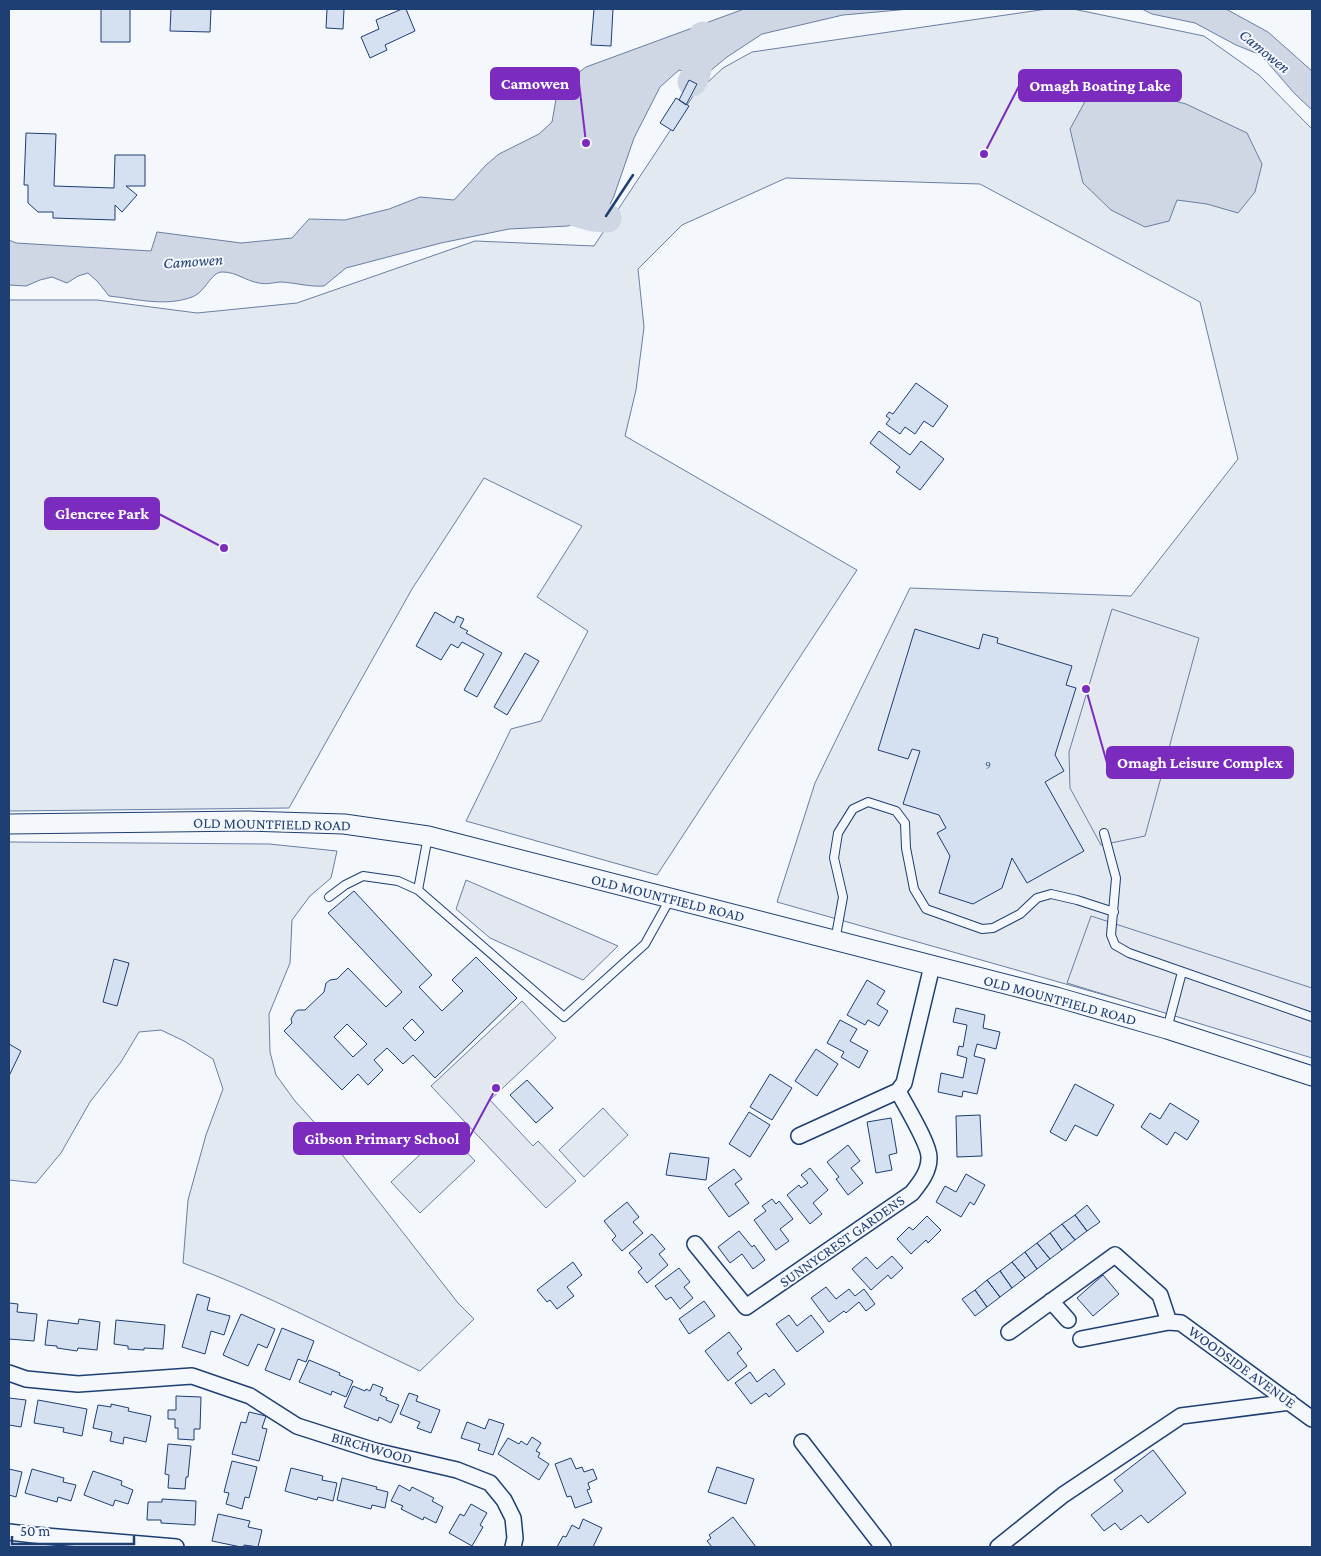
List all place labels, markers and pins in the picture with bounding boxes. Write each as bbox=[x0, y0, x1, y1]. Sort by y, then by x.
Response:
callout: Camowen bbox=[491, 68, 579, 99]
callout: Omagh Boating Lake bbox=[1019, 70, 1181, 101]
callout: Glencree Park bbox=[45, 498, 159, 529]
callout: Omagh Leisure Complex bbox=[1107, 747, 1293, 778]
callout: Gibson Primary School bbox=[294, 1123, 469, 1154]

